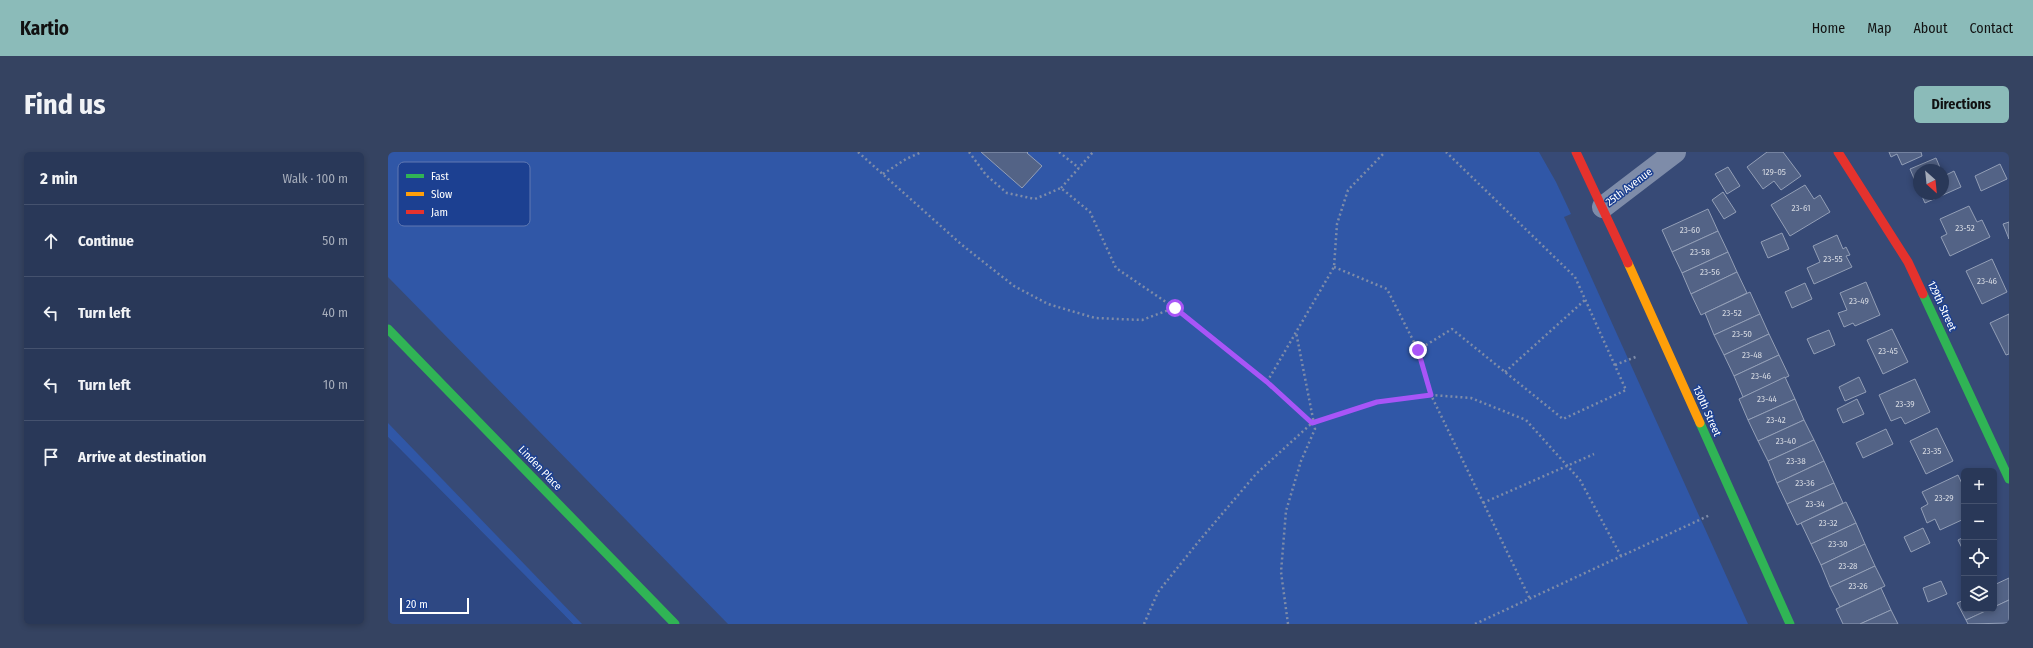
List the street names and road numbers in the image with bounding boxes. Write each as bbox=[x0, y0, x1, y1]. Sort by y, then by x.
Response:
street label: 25th Avenue bbox=[1603, 165, 1655, 209]
street label: 129th Street bbox=[1925, 279, 1959, 333]
street label: 130th Street bbox=[1690, 384, 1724, 439]
street label: Linden Place bbox=[516, 443, 564, 493]

